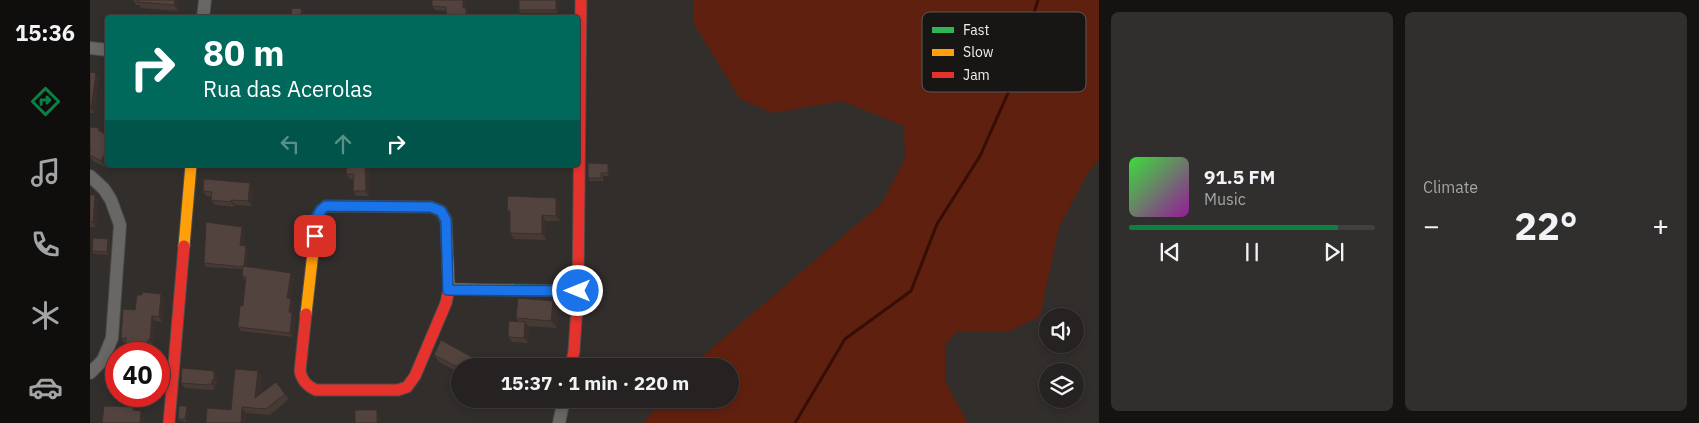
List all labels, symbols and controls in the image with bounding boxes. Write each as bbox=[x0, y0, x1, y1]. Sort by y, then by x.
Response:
legend bbox=[922, 12, 1086, 92]
text: 15:36 bbox=[15, 18, 75, 47]
text: Fast bbox=[963, 21, 989, 39]
text: 80 m bbox=[203, 30, 285, 76]
icon: right bbox=[120, 35, 185, 100]
text: Slow bbox=[963, 43, 994, 61]
text: Jam bbox=[963, 66, 990, 84]
text: Rua das Acerolas bbox=[203, 74, 373, 103]
icon: directions bbox=[28, 84, 63, 119]
icon: left bbox=[276, 130, 304, 158]
icon: ahead bbox=[329, 130, 357, 158]
icon: right bbox=[382, 130, 410, 158]
icon: music bbox=[28, 155, 63, 190]
text: 91.5 FM bbox=[1204, 165, 1275, 189]
text: Climate bbox=[1423, 177, 1478, 197]
text: Music bbox=[1204, 189, 1246, 209]
text: 22° bbox=[1514, 201, 1578, 250]
text: − bbox=[1423, 207, 1440, 244]
text: + bbox=[1652, 207, 1669, 244]
pin bbox=[294, 215, 336, 257]
icon: arrive bbox=[301, 222, 329, 250]
icon: phone bbox=[28, 227, 63, 262]
icon: previous bbox=[1156, 238, 1184, 266]
icon: pause bbox=[1238, 238, 1266, 266]
icon: next bbox=[1320, 238, 1348, 266]
position arrow bbox=[551, 264, 603, 316]
icon: climate bbox=[28, 298, 63, 333]
map controls bbox=[1039, 308, 1084, 408]
button: sound bbox=[1039, 308, 1084, 353]
speed limit sign: 40 bbox=[105, 342, 170, 407]
button: layers bbox=[1039, 363, 1084, 408]
icon: car bbox=[28, 370, 63, 405]
text: 15:37 · 1 min · 220 m bbox=[501, 371, 689, 395]

